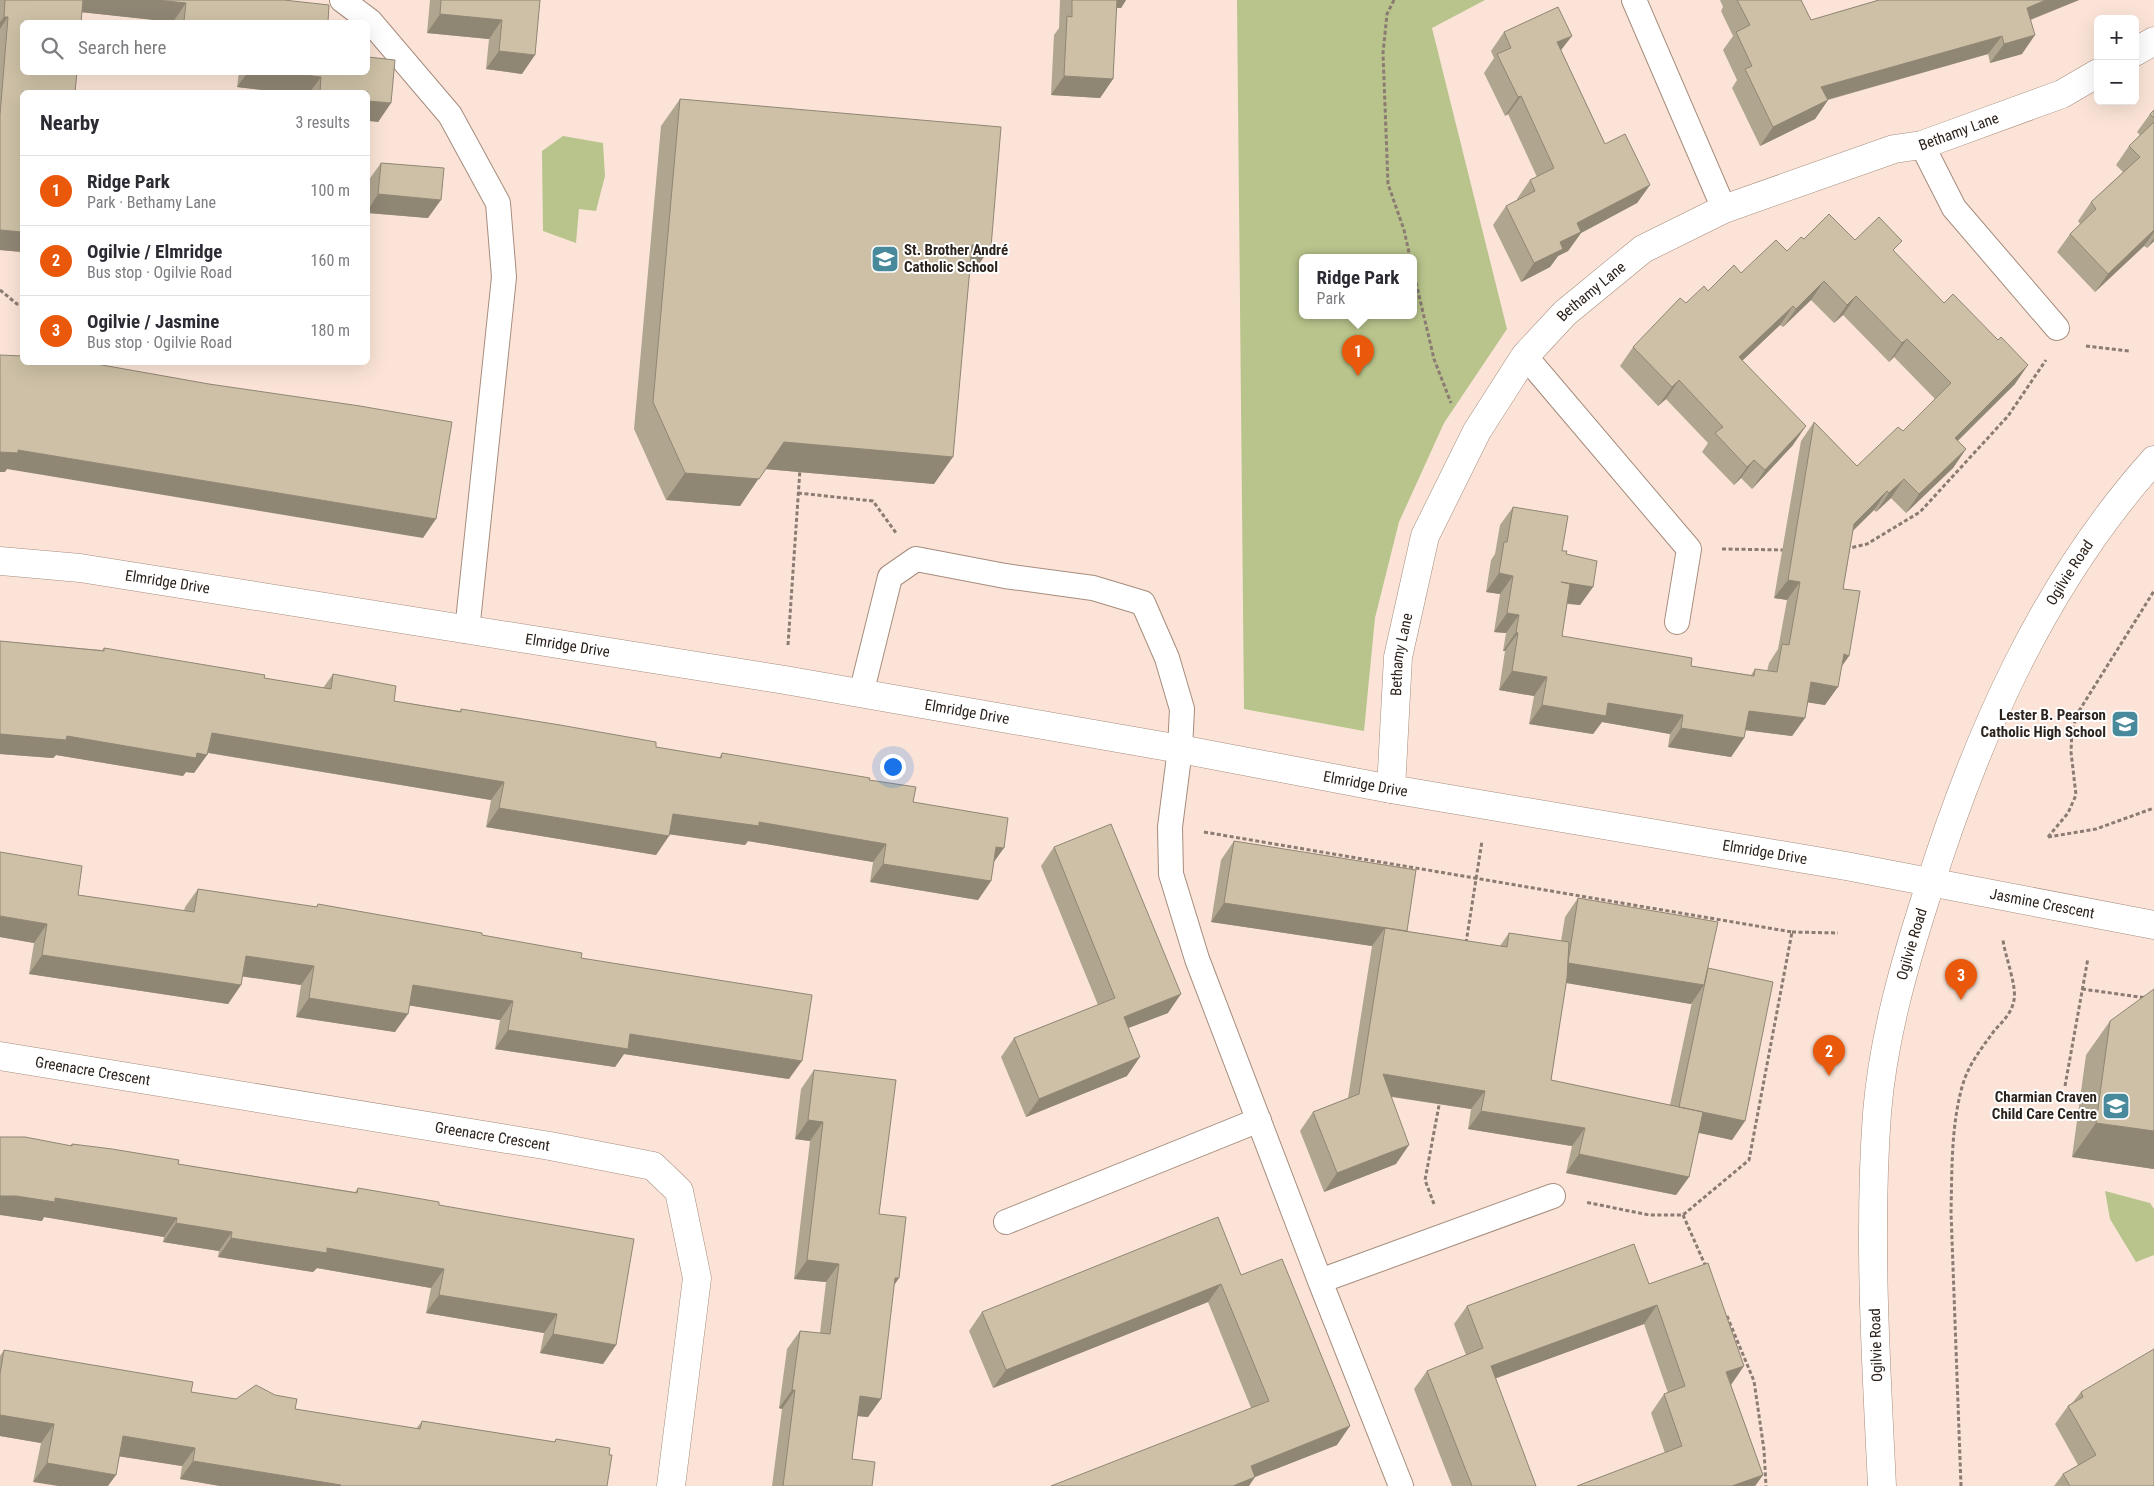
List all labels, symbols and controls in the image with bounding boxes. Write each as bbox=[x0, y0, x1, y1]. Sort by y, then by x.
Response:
map controls bbox=[2094, 15, 2139, 105]
button: + bbox=[2094, 15, 2139, 60]
search box bbox=[20, 20, 370, 75]
icon: search bbox=[38, 34, 66, 62]
text: Search here bbox=[78, 36, 166, 59]
button: − bbox=[2094, 60, 2139, 105]
street label: Bethamy Lane bbox=[1916, 109, 2001, 154]
text: Nearby bbox=[40, 111, 99, 135]
text: 3 results bbox=[295, 113, 350, 132]
text: Ridge Park bbox=[87, 170, 170, 193]
text: 1 bbox=[52, 181, 60, 200]
text: 100 m bbox=[311, 181, 350, 200]
text: Park · Bethamy Lane bbox=[87, 193, 216, 212]
text: Ogilvie / Elmridge bbox=[87, 240, 222, 263]
place label: St. Brother André Catholic School bbox=[904, 241, 1008, 276]
school or university icon: St. Brother André Catholic School bbox=[870, 244, 900, 274]
text: 2 bbox=[52, 251, 60, 270]
text: 160 m bbox=[311, 251, 350, 270]
popup bbox=[1299, 254, 1417, 319]
street label: Bethamy Lane bbox=[1553, 258, 1629, 325]
text: Bus stop · Ogilvie Road bbox=[87, 263, 232, 282]
text: Ridge Park bbox=[1317, 266, 1399, 289]
text: Park bbox=[1317, 289, 1345, 308]
text: Ogilvie / Jasmine bbox=[87, 310, 219, 333]
text: 3 bbox=[52, 321, 60, 340]
text: 180 m bbox=[311, 321, 350, 340]
text: Bus stop · Ogilvie Road bbox=[87, 333, 232, 352]
pin: 1 bbox=[1342, 335, 1374, 376]
street label: Ogilvie Road bbox=[2042, 537, 2097, 609]
street label: Elmridge Drive bbox=[124, 566, 211, 598]
street label: Bethamy Lane bbox=[1387, 611, 1417, 696]
street label: Elmridge Drive bbox=[524, 630, 611, 661]
street label: Elmridge Drive bbox=[923, 696, 1011, 728]
place label: Lester B. Pearson Catholic High School bbox=[1981, 706, 2106, 741]
school or university icon: Lester B. Pearson Catholic High School bbox=[2110, 709, 2140, 739]
your location bbox=[880, 754, 906, 780]
street label: Elmridge Drive bbox=[1322, 767, 1409, 801]
street label: Elmridge Drive bbox=[1721, 836, 1808, 868]
street label: Jasmine Crescent bbox=[1988, 885, 2096, 922]
street label: Ogilvie Road bbox=[1893, 906, 1931, 982]
pin: 3 bbox=[1945, 959, 1977, 1000]
pin: 2 bbox=[1813, 1035, 1845, 1076]
street label: Greenacre Crescent bbox=[34, 1053, 152, 1089]
place label: Charmian Craven Child Care Centre bbox=[1992, 1088, 2097, 1123]
school or university icon: Charmian Craven Child Care Centre bbox=[2101, 1091, 2131, 1121]
street label: Greenacre Crescent bbox=[434, 1118, 551, 1155]
street label: Ogilvie Road bbox=[1866, 1308, 1886, 1382]

